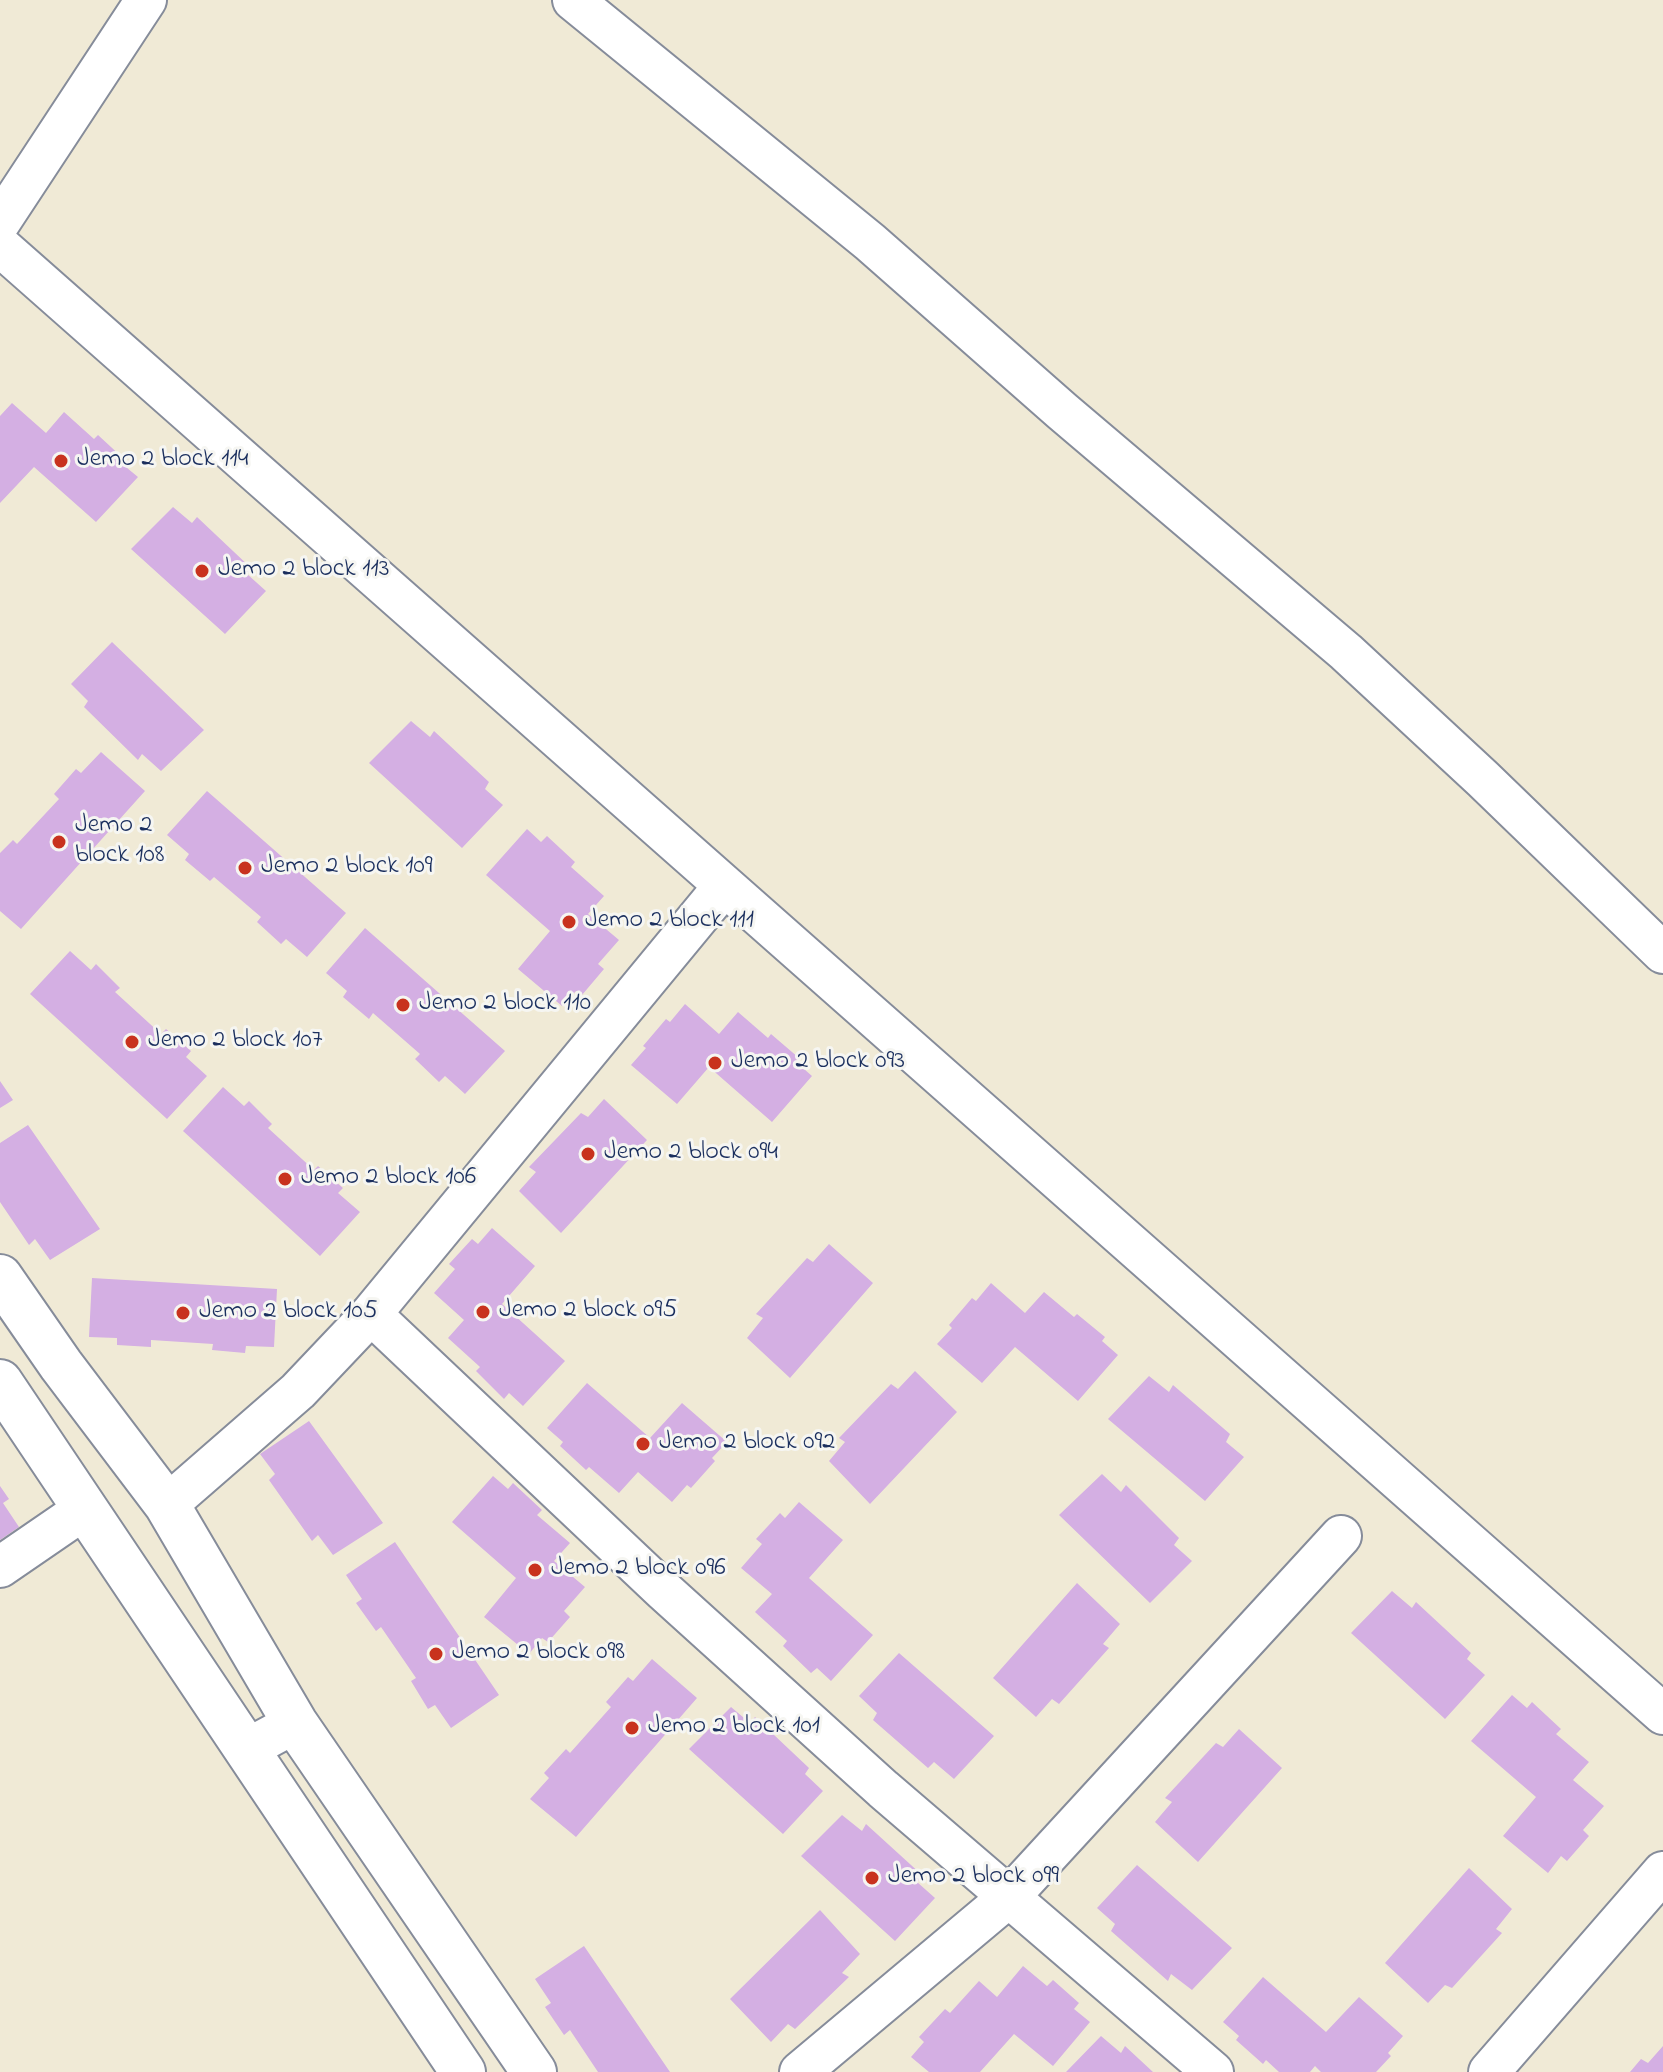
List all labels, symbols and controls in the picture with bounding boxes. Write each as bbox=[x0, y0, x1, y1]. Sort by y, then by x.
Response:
place label: Jemo 2 block 114 bbox=[77, 445, 248, 477]
marker: Jemo 2 block 114 bbox=[52, 452, 70, 470]
place label: Jemo 2 block 113 bbox=[218, 555, 389, 587]
marker: Jemo 2 block 113 bbox=[193, 562, 211, 580]
place label: Jemo 2 block 108 bbox=[75, 811, 165, 872]
marker: Jemo 2 block 108 bbox=[50, 833, 68, 851]
place label: Jemo 2 block 109 bbox=[261, 852, 433, 884]
marker: Jemo 2 block 109 bbox=[236, 859, 254, 877]
place label: Jemo 2 block 111 bbox=[585, 906, 754, 938]
marker: Jemo 2 block 111 bbox=[560, 913, 578, 931]
place label: Jemo 2 block 110 bbox=[419, 989, 591, 1021]
marker: Jemo 2 block 110 bbox=[394, 996, 412, 1014]
place label: Jemo 2 block 107 bbox=[148, 1026, 322, 1058]
marker: Jemo 2 block 107 bbox=[123, 1033, 141, 1051]
place label: Jemo 2 block 093 bbox=[731, 1047, 905, 1079]
marker: Jemo 2 block 093 bbox=[706, 1054, 724, 1072]
place label: Jemo 2 block 094 bbox=[604, 1138, 778, 1170]
marker: Jemo 2 block 094 bbox=[579, 1145, 597, 1163]
place label: Jemo 2 block 106 bbox=[301, 1163, 476, 1195]
marker: Jemo 2 block 106 bbox=[276, 1170, 294, 1188]
place label: Jemo 2 block 095 bbox=[499, 1296, 677, 1328]
place label: Jemo 2 block 105 bbox=[199, 1297, 378, 1329]
marker: Jemo 2 block 095 bbox=[474, 1303, 492, 1321]
marker: Jemo 2 block 105 bbox=[174, 1304, 192, 1322]
place label: Jemo 2 block 092 bbox=[659, 1428, 835, 1460]
marker: Jemo 2 block 092 bbox=[634, 1435, 652, 1453]
place label: Jemo 2 block 096 bbox=[551, 1554, 726, 1586]
marker: Jemo 2 block 096 bbox=[526, 1561, 544, 1579]
place label: Jemo 2 block 098 bbox=[452, 1638, 625, 1670]
marker: Jemo 2 block 098 bbox=[427, 1645, 445, 1663]
place label: Jemo 2 block 101 bbox=[648, 1712, 820, 1744]
marker: Jemo 2 block 101 bbox=[623, 1719, 641, 1737]
place label: Jemo 2 block 099 bbox=[888, 1862, 1059, 1894]
marker: Jemo 2 block 099 bbox=[863, 1869, 881, 1887]

